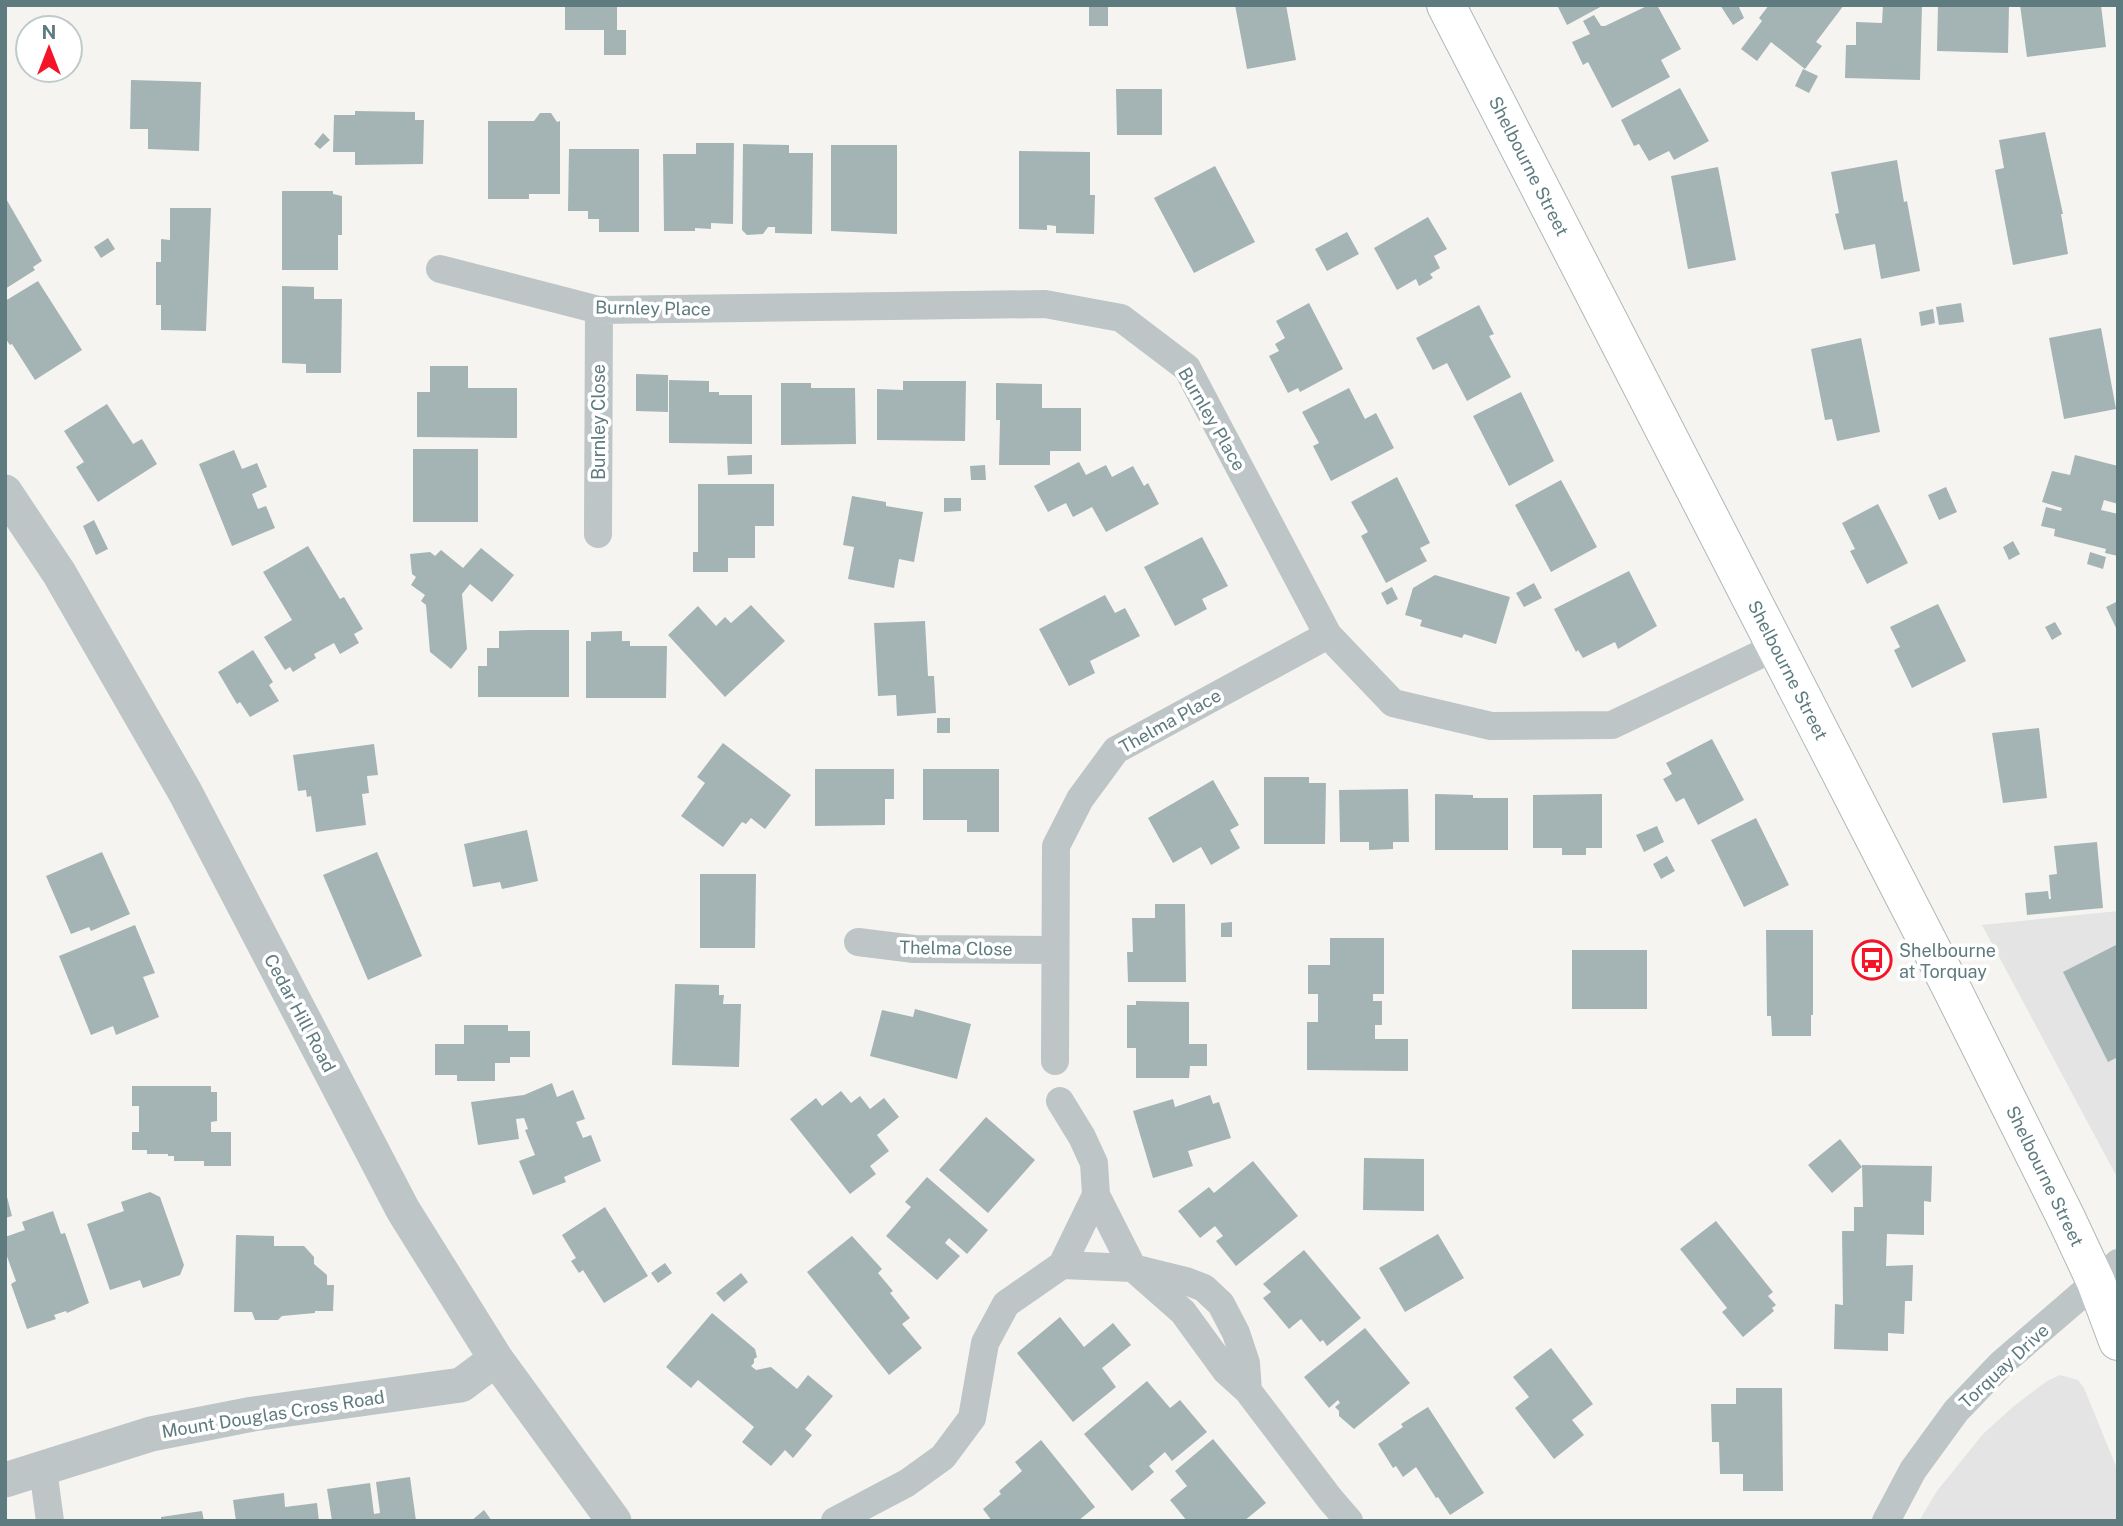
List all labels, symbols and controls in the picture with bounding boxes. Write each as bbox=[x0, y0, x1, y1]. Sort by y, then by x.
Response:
north arrow bbox=[14, 14, 84, 84]
text: N bbox=[42, 21, 56, 43]
street label: Shelbourne Street bbox=[1485, 93, 1573, 239]
street label: Burnley Place bbox=[595, 296, 711, 320]
street label: Burnley Close bbox=[588, 364, 609, 480]
street label: Burnley Place bbox=[1174, 364, 1250, 474]
street label: Shelbourne Street bbox=[1744, 597, 1832, 743]
street label: Thelma Place bbox=[1115, 684, 1225, 758]
street label: Thelma Close bbox=[899, 937, 1013, 959]
bus stop icon: Shelbourne at Torquay bbox=[1851, 939, 1893, 981]
place label: Shelbourne at Torquay bbox=[1899, 940, 1996, 982]
street label: Cedar Hill Road bbox=[260, 950, 340, 1076]
street label: Shelbourne Street bbox=[2002, 1102, 2088, 1250]
street label: Torquay Drive bbox=[1955, 1319, 2053, 1413]
street label: Mount Douglas Cross Road bbox=[160, 1386, 386, 1442]

